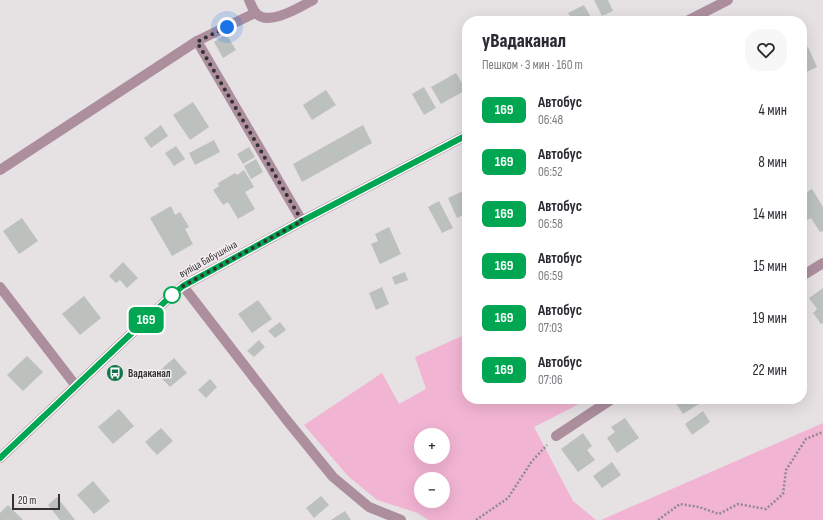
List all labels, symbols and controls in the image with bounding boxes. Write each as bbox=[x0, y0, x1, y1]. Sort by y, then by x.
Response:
your location bbox=[217, 17, 237, 37]
button: heart bbox=[745, 29, 787, 71]
text: уВадаканал bbox=[482, 30, 566, 53]
text: Пешком · 3 мин · 160 m bbox=[482, 57, 583, 73]
text: Автобус bbox=[538, 93, 582, 112]
text: 169 bbox=[495, 101, 513, 118]
text: 4 мин bbox=[758, 101, 787, 120]
text: 06:48 bbox=[538, 112, 563, 128]
text: Автобус bbox=[538, 145, 582, 164]
text: 169 bbox=[495, 153, 513, 170]
text: 8 мин bbox=[758, 153, 787, 172]
text: 06:52 bbox=[538, 164, 563, 180]
text: Автобус bbox=[538, 197, 582, 216]
text: 169 bbox=[495, 205, 513, 222]
text: 14 мин bbox=[753, 205, 787, 224]
text: 06:58 bbox=[538, 216, 563, 232]
street label: вуліца Бабушкіна bbox=[177, 238, 239, 280]
text: Автобус bbox=[538, 249, 582, 268]
text: 169 bbox=[495, 257, 513, 274]
text: 15 мин bbox=[753, 257, 787, 276]
text: 06:59 bbox=[538, 268, 563, 284]
unlabelled marker bbox=[163, 286, 181, 304]
text: Автобус bbox=[538, 301, 582, 320]
line badge: 169 bbox=[123, 307, 169, 333]
text: 169 bbox=[495, 309, 513, 326]
text: 19 мин bbox=[753, 309, 787, 328]
text: 169 bbox=[137, 311, 155, 328]
text: 07:03 bbox=[538, 320, 563, 336]
text: Автобус bbox=[538, 353, 582, 372]
text: 169 bbox=[495, 361, 513, 378]
text: 22 мин bbox=[752, 361, 787, 380]
bus stop icon: Вадаканал bbox=[105, 363, 125, 383]
place label: Вадаканал bbox=[128, 367, 171, 380]
text: 07:06 bbox=[538, 372, 563, 388]
map controls bbox=[414, 428, 450, 508]
button: + bbox=[414, 428, 450, 464]
button: − bbox=[414, 472, 450, 508]
scale bar bbox=[12, 492, 60, 511]
text: 20 m bbox=[18, 494, 36, 507]

